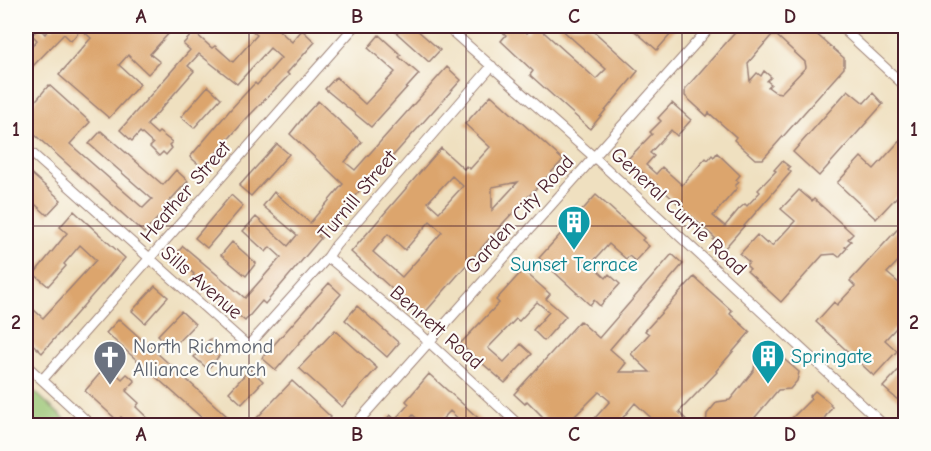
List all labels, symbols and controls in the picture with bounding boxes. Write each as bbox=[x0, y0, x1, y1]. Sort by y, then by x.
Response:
text: A bbox=[135, 5, 147, 28]
text: B bbox=[351, 5, 363, 28]
text: C bbox=[568, 5, 580, 28]
text: D bbox=[784, 5, 796, 28]
text: 1 bbox=[12, 118, 20, 141]
text: 1 bbox=[910, 118, 918, 141]
street label: Heather Street bbox=[135, 135, 236, 246]
street label: General Currie Road bbox=[606, 143, 751, 280]
street label: Turnill Street bbox=[313, 145, 402, 245]
street label: Garden City Road bbox=[460, 150, 579, 278]
building icon: Sunset Terrace bbox=[556, 204, 592, 251]
street label: Sills Avenue bbox=[156, 241, 247, 324]
place label: Sunset Terrace bbox=[510, 253, 638, 276]
street label: Bennett Road bbox=[385, 281, 488, 374]
text: 2 bbox=[11, 311, 21, 334]
text: 2 bbox=[909, 311, 919, 334]
place label: North Richmond Alliance Church bbox=[133, 335, 273, 381]
building icon: Springate bbox=[750, 338, 786, 385]
church icon: North Richmond Alliance Church bbox=[92, 339, 128, 386]
place label: Springate bbox=[791, 345, 872, 368]
text: A bbox=[135, 423, 147, 446]
text: B bbox=[351, 423, 363, 446]
text: C bbox=[568, 423, 580, 446]
text: D bbox=[784, 423, 796, 446]

